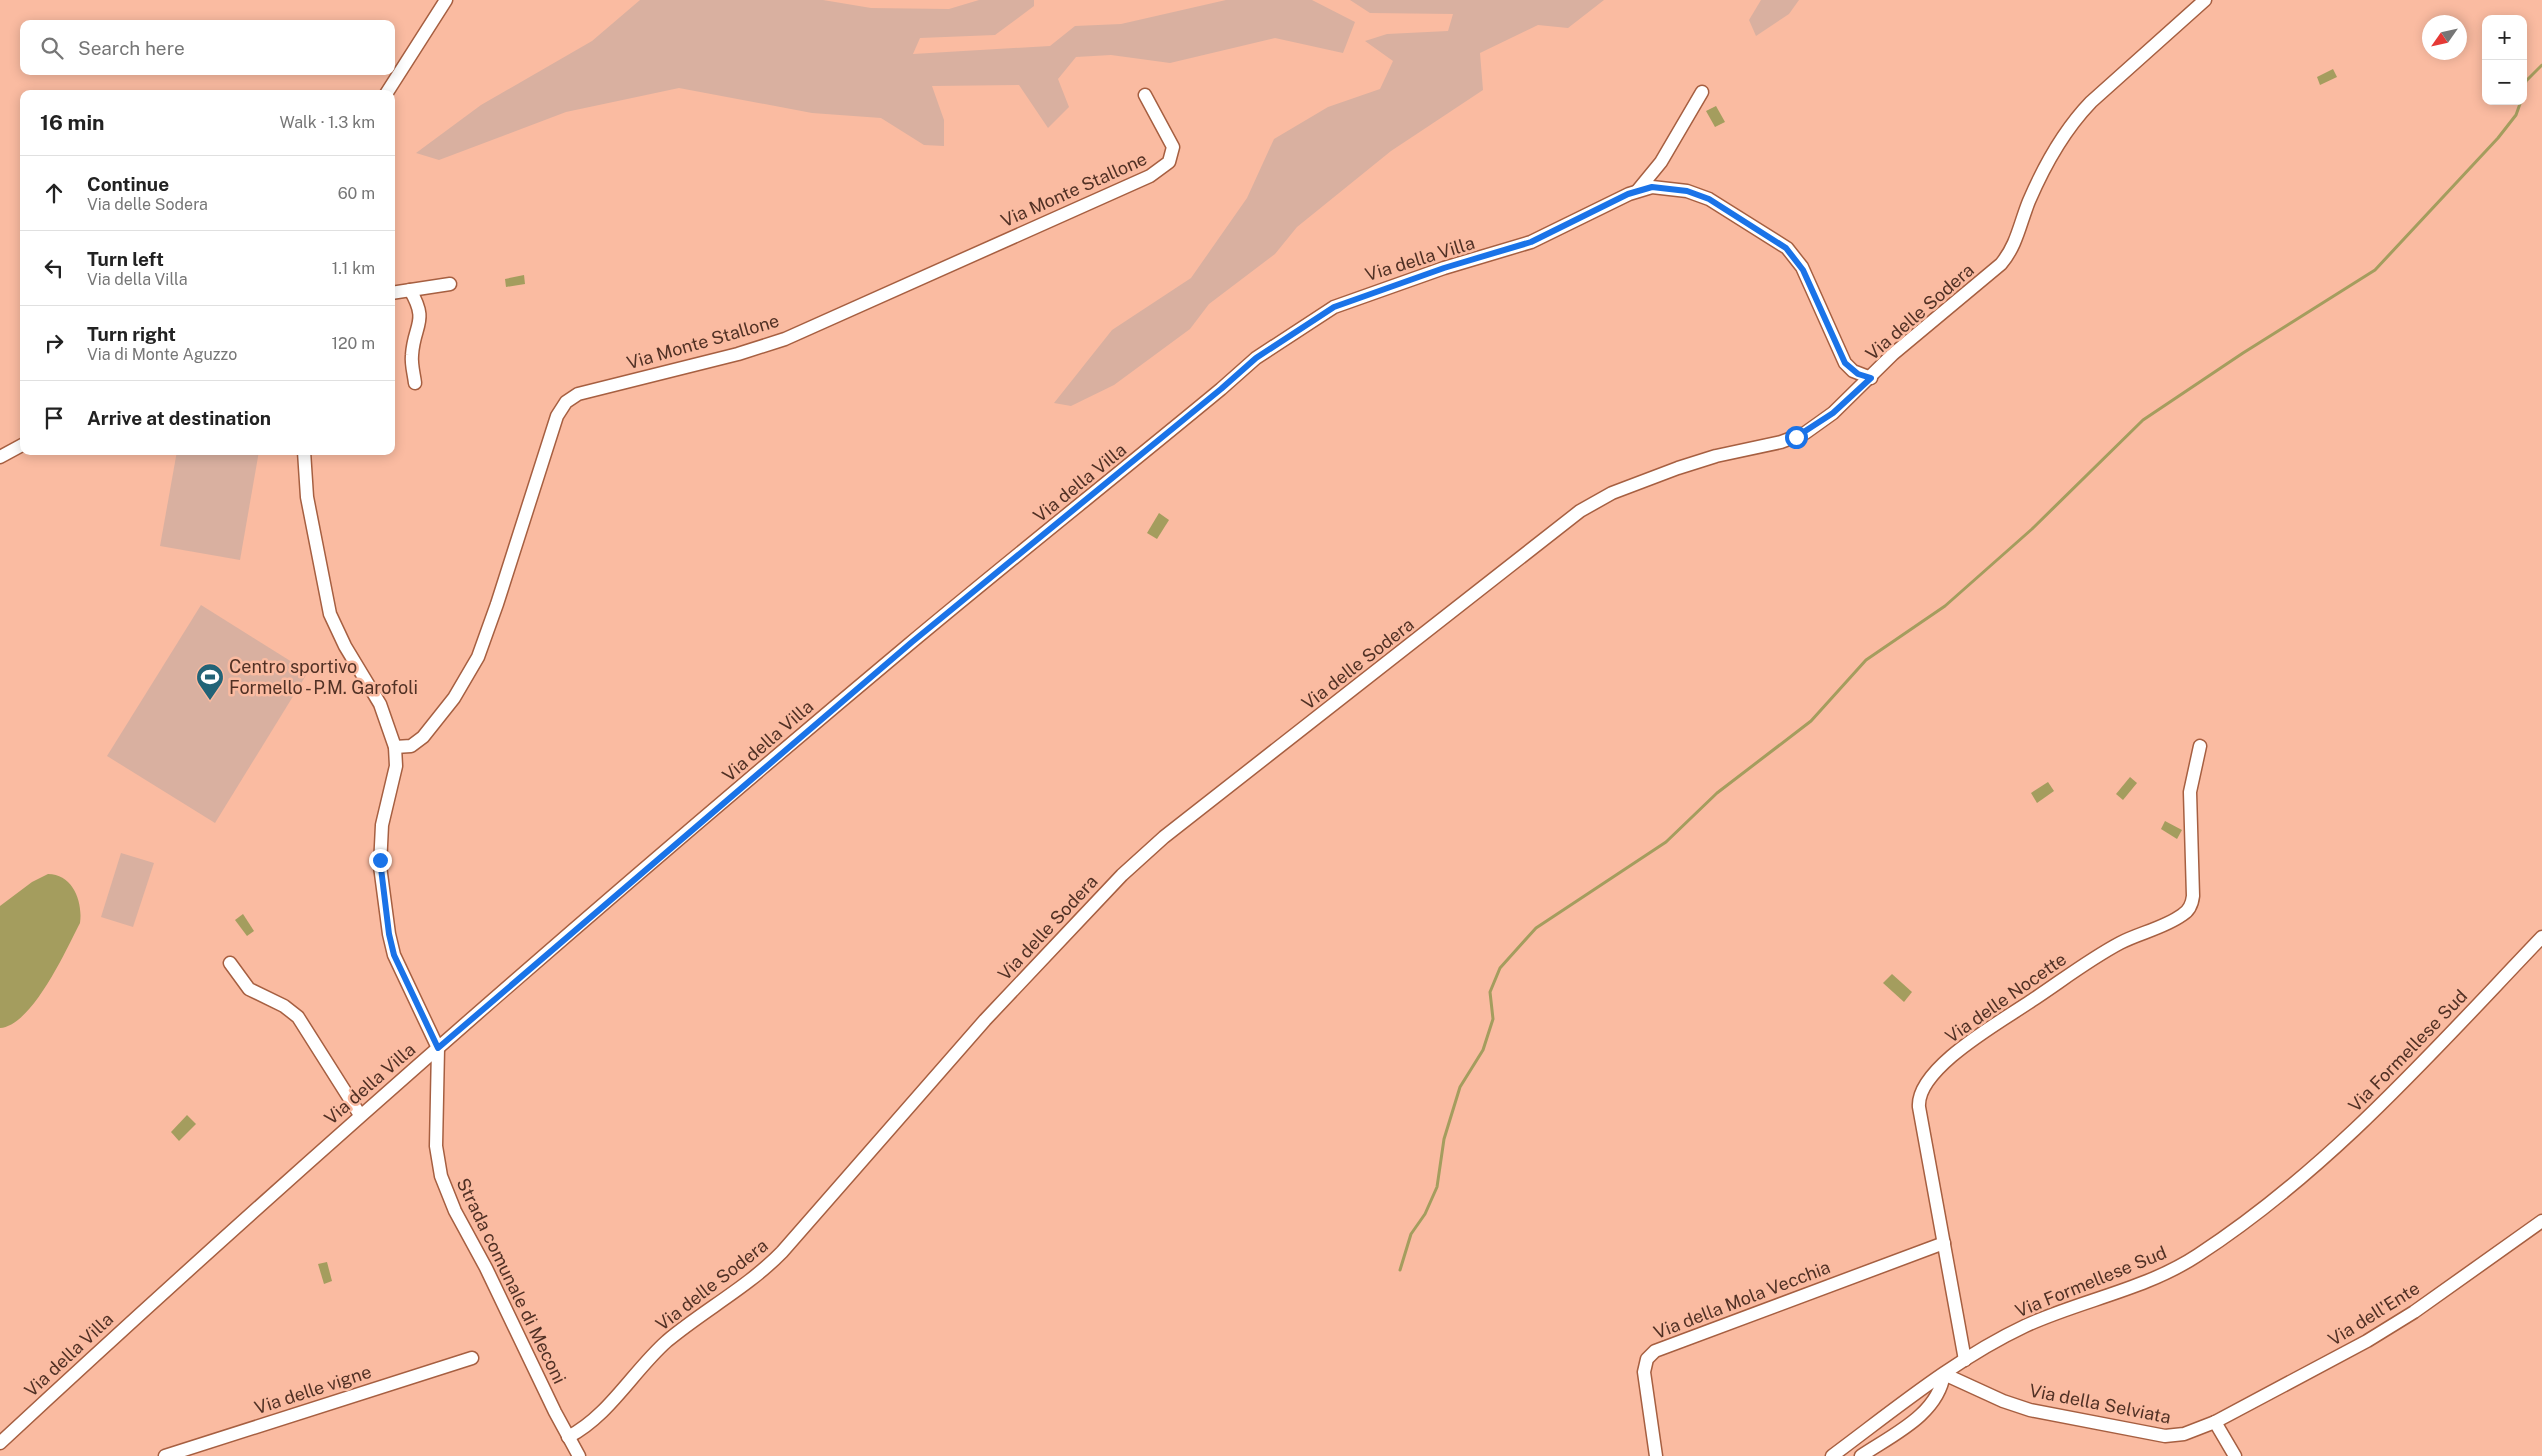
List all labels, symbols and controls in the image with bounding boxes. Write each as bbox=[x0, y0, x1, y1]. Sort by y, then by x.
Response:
north arrow bbox=[2422, 15, 2467, 60]
map controls bbox=[2482, 15, 2527, 105]
button: + bbox=[2482, 15, 2527, 60]
search box bbox=[20, 20, 395, 75]
icon: search bbox=[38, 34, 66, 62]
text: Search here bbox=[78, 37, 185, 59]
button: − bbox=[2482, 60, 2527, 105]
text: 16 min bbox=[40, 110, 105, 135]
text: Walk · 1.3 km bbox=[280, 113, 375, 132]
street label: Via Monte Stallone bbox=[998, 148, 1150, 231]
text: Continue bbox=[87, 173, 169, 195]
icon: ahead bbox=[40, 179, 68, 207]
text: 60 m bbox=[338, 184, 375, 203]
text: Via delle Sodera bbox=[87, 195, 208, 214]
street label: Via della Villa bbox=[1363, 232, 1477, 285]
text: Turn left bbox=[87, 248, 164, 270]
icon: left bbox=[40, 254, 68, 282]
text: 1.1 km bbox=[332, 259, 375, 278]
street label: Via delle Sodera bbox=[1861, 259, 1978, 364]
text: Via della Villa bbox=[87, 270, 188, 289]
street label: Via Monte Stallone bbox=[624, 310, 782, 373]
text: Turn right bbox=[87, 323, 176, 345]
icon: right bbox=[40, 329, 68, 357]
text: 120 m bbox=[331, 334, 375, 353]
text: Via di Monte Aguzzo bbox=[87, 345, 237, 364]
icon: arrive bbox=[40, 404, 68, 432]
text: Arrive at destination bbox=[87, 407, 271, 429]
route start bbox=[1785, 426, 1808, 449]
street label: Via della Villa bbox=[1029, 439, 1130, 526]
street label: Via delle Sodera bbox=[1298, 613, 1418, 714]
place label: Centro sportivo Formello - P.M. Garofoli bbox=[229, 656, 418, 698]
sports icon: Centro sportivo Formello - P.M. Garofoli bbox=[195, 662, 225, 701]
street label: Via della Villa bbox=[718, 696, 817, 786]
route end bbox=[369, 849, 392, 872]
street label: Via delle Sodera bbox=[994, 871, 1102, 985]
street label: Via delle Nocette bbox=[1941, 948, 2070, 1047]
street label: Via Formellese Sud bbox=[2344, 985, 2471, 1116]
street label: Via della Villa bbox=[320, 1039, 419, 1129]
street label: Strada comunale di Meconi bbox=[452, 1175, 570, 1387]
street label: Via delle Sodera bbox=[652, 1234, 772, 1335]
street label: Via Formellese Sud bbox=[2012, 1242, 2170, 1322]
street label: Via della Mola Vecchia bbox=[1651, 1256, 1833, 1343]
street label: Via dell'Ente bbox=[2324, 1277, 2423, 1350]
street label: Via della Villa bbox=[20, 1308, 117, 1401]
street label: Via delle vigne bbox=[252, 1361, 374, 1418]
street label: Via della Selviata bbox=[2028, 1379, 2173, 1428]

